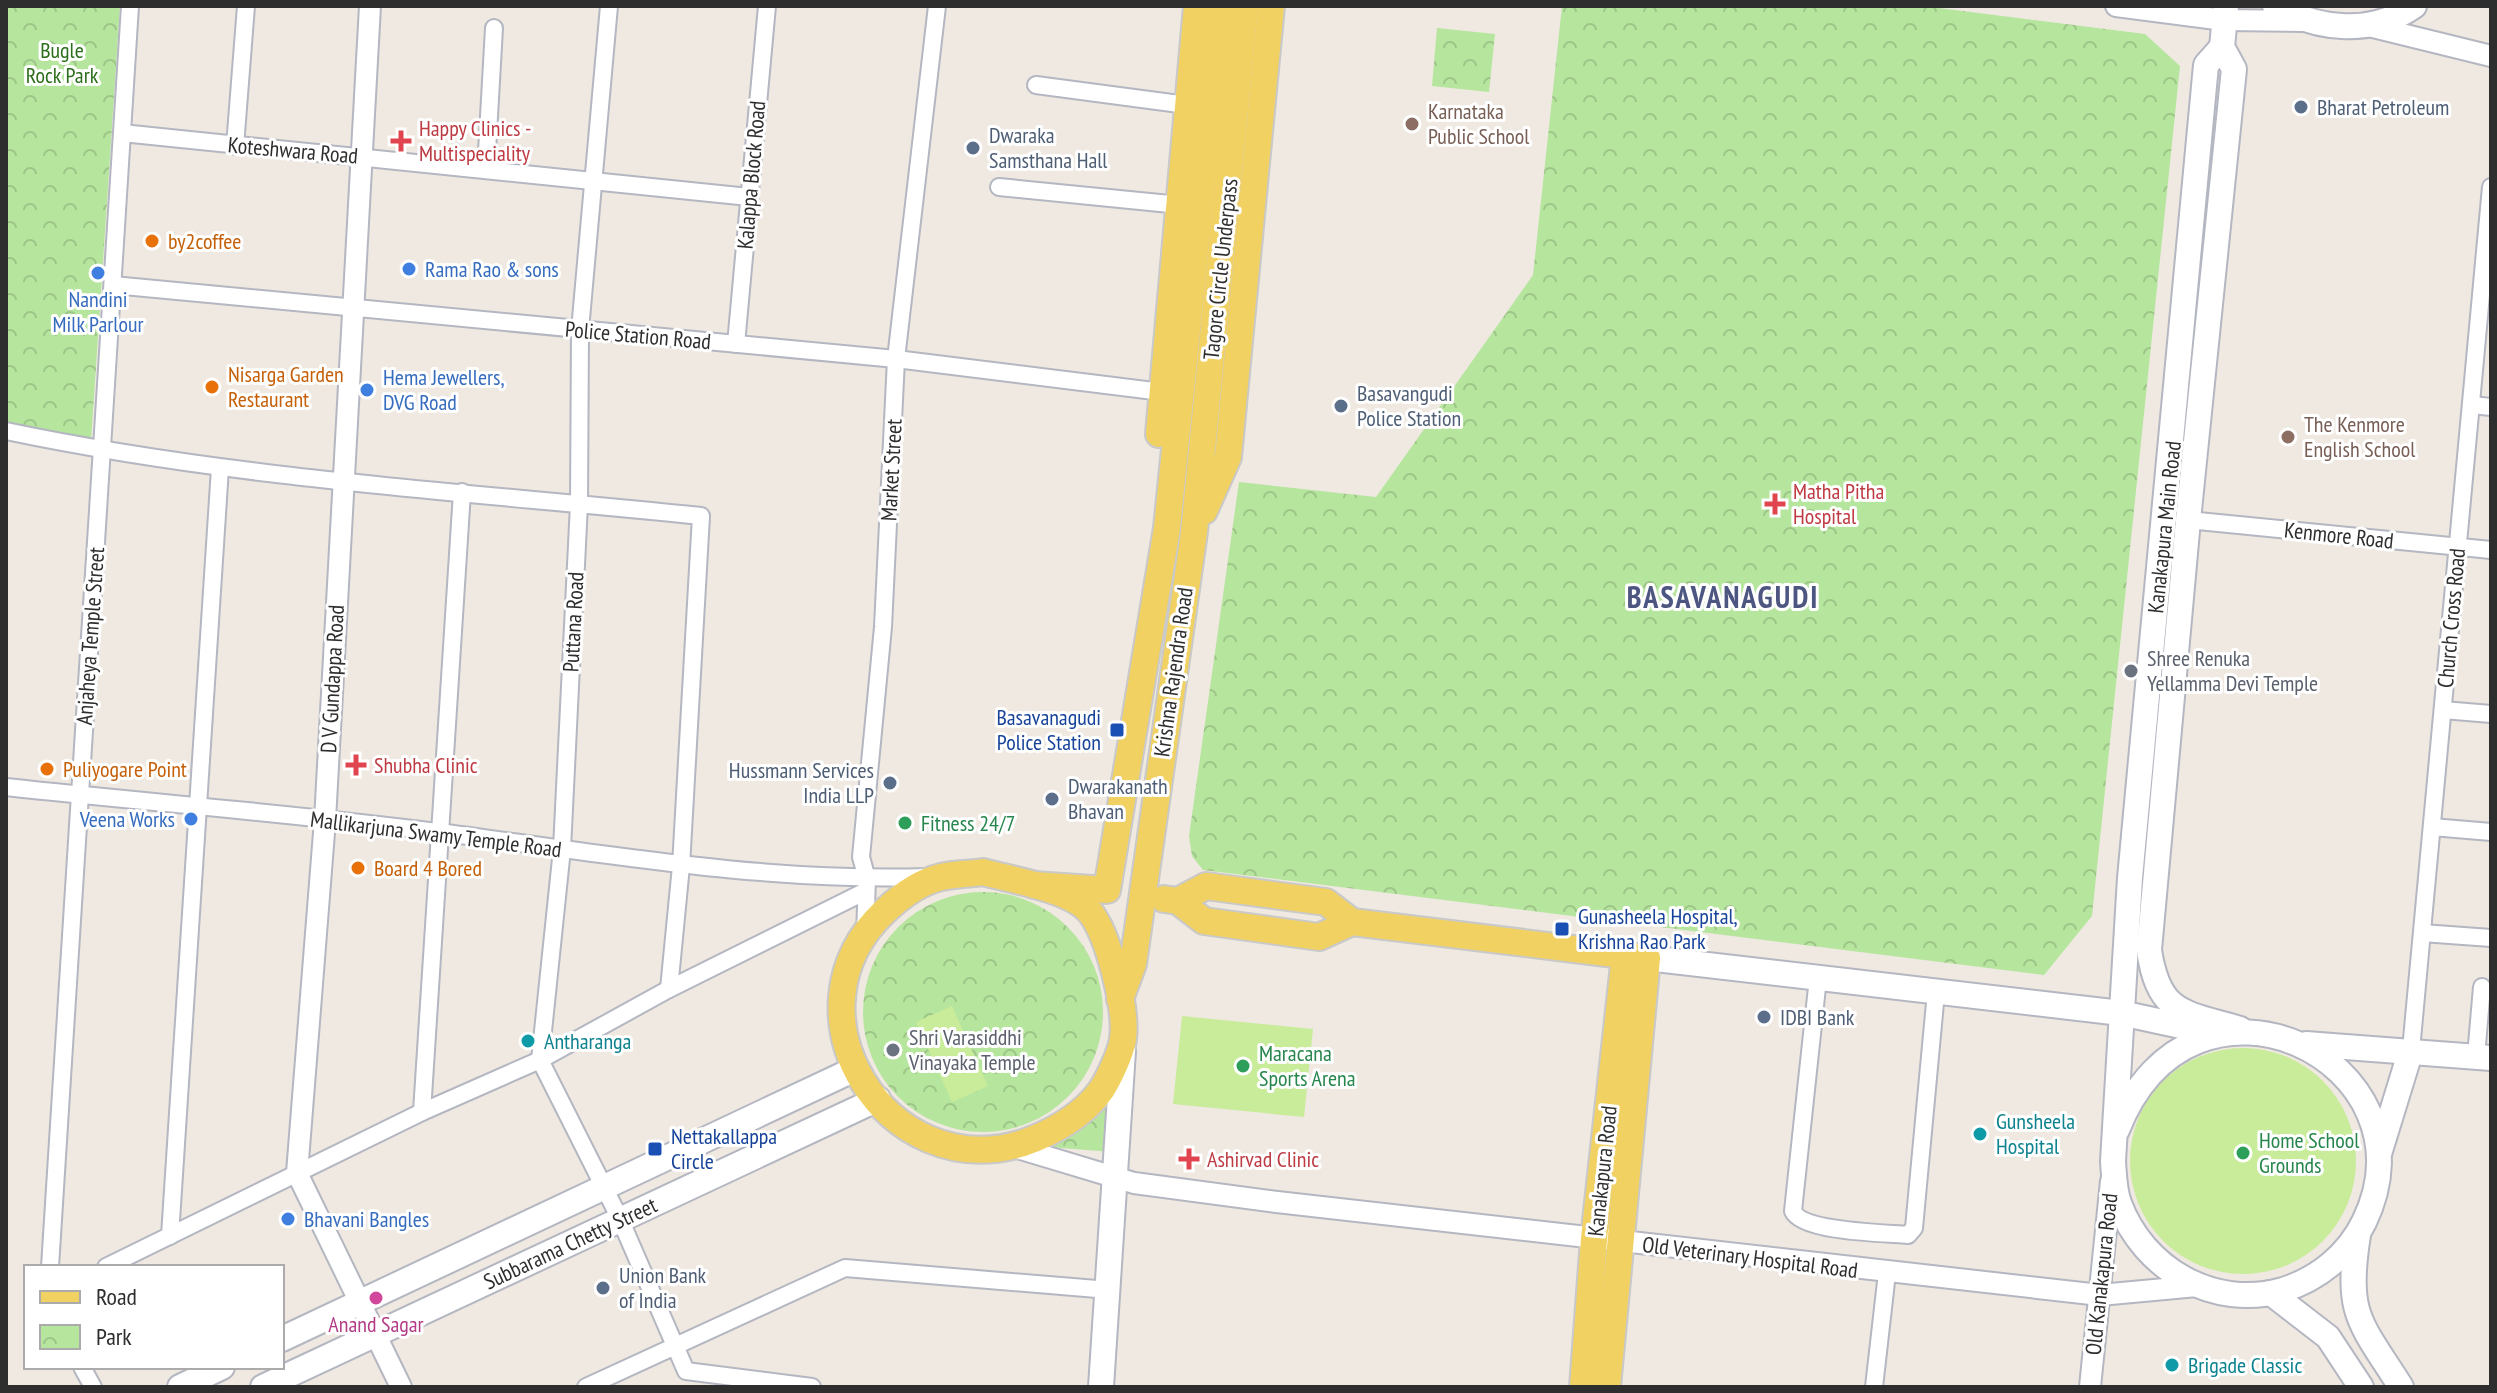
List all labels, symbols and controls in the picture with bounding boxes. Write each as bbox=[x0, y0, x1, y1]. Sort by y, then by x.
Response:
park label: Bugle Rock Park bbox=[26, 36, 99, 89]
place label: Bharat Petroleum bbox=[2317, 93, 2449, 121]
place label: Karnataka Public School bbox=[1428, 97, 1530, 150]
marker: Bharat Petroleum bbox=[2292, 98, 2310, 116]
street label: Kalappa Block Road bbox=[731, 100, 771, 250]
place label: Happy Clinics - Multispeciality bbox=[419, 114, 531, 167]
marker: Karnataka Public School bbox=[1403, 115, 1421, 133]
place label: Dwaraka Samsthana Hall bbox=[989, 121, 1108, 174]
street label: Koteshwara Road bbox=[227, 130, 359, 170]
marker: Happy Clinics - Multispeciality bbox=[390, 130, 412, 152]
marker: Dwaraka Samsthana Hall bbox=[964, 139, 982, 157]
street label: Tagore Circle Underpass bbox=[1197, 177, 1243, 361]
place label: by2coffee bbox=[168, 227, 241, 255]
marker: by2coffee bbox=[143, 232, 161, 250]
place label: Rama Rao & sons bbox=[425, 255, 559, 283]
marker: Rama Rao & sons bbox=[400, 260, 418, 278]
marker: Nandini Milk Parlour bbox=[89, 264, 107, 282]
place label: Nandini Milk Parlour bbox=[53, 285, 143, 338]
street label: Police Station Road bbox=[564, 315, 712, 355]
place label: Nisarga Garden Restaurant bbox=[228, 360, 344, 413]
place label: Hema Jewellers, DVG Road bbox=[383, 363, 505, 416]
marker: Nisarga Garden Restaurant bbox=[203, 378, 221, 396]
place label: Basavangudi Police Station bbox=[1357, 379, 1461, 432]
marker: Hema Jewellers, DVG Road bbox=[358, 381, 376, 399]
marker: Basavangudi Police Station bbox=[1332, 397, 1350, 415]
place label: The Kenmore English School bbox=[2304, 410, 2416, 463]
street label: Market Street bbox=[874, 418, 908, 522]
marker: The Kenmore English School bbox=[2279, 428, 2297, 446]
street label: Kanakapura Main Road bbox=[2141, 439, 2187, 615]
place label: Matha Pitha Hospital bbox=[1793, 477, 1884, 530]
marker: Matha Pitha Hospital bbox=[1764, 493, 1786, 515]
street label: Kenmore Road bbox=[2283, 515, 2395, 555]
street label: Anjaheya Temple Street bbox=[70, 546, 110, 726]
street label: Church Cross Road bbox=[2431, 547, 2471, 689]
street label: Puttana Road bbox=[556, 571, 590, 673]
district label: BASAVANAGUDI bbox=[1627, 577, 1819, 616]
street label: Krishna Rajendra Road bbox=[1147, 585, 1199, 759]
street label: D V Gundappa Road bbox=[314, 604, 350, 754]
place label: Shree Renuka Yellamma Devi Temple bbox=[2147, 644, 2318, 697]
marker: Shree Renuka Yellamma Devi Temple bbox=[2122, 662, 2140, 680]
place label: Basavanagudi Police Station bbox=[996, 703, 1101, 756]
marker: Basavanagudi Police Station bbox=[1108, 721, 1126, 739]
place label: Shubha Clinic bbox=[374, 751, 478, 779]
marker: Shubha Clinic bbox=[345, 754, 367, 776]
place label: Puliyogare Point bbox=[63, 755, 187, 783]
place label: Hussmann Services India LLP bbox=[729, 756, 874, 809]
marker: Puliyogare Point bbox=[38, 760, 56, 778]
place label: Dwarakanath Bhavan bbox=[1068, 772, 1168, 825]
marker: Hussmann Services India LLP bbox=[881, 774, 899, 792]
marker: Dwarakanath Bhavan bbox=[1043, 790, 1061, 808]
place label: Veena Works bbox=[79, 805, 175, 833]
street label: Mallikarjuna Swamy Temple Road bbox=[309, 805, 563, 863]
place label: Fitness 24/7 bbox=[921, 809, 1015, 837]
marker: Veena Works bbox=[182, 810, 200, 828]
marker: Fitness 24/7 bbox=[896, 814, 914, 832]
place label: Board 4 Bored bbox=[374, 854, 482, 882]
marker: Board 4 Bored bbox=[349, 859, 367, 877]
place label: Gunasheela Hospital, Krishna Rao Park bbox=[1578, 902, 1738, 955]
marker: Gunasheela Hospital, Krishna Rao Park bbox=[1553, 920, 1571, 938]
place label: IDBI Bank bbox=[1780, 1003, 1855, 1031]
marker: IDBI Bank bbox=[1755, 1008, 1773, 1026]
place label: Shri Varasiddhi Vinayaka Temple bbox=[908, 1023, 1036, 1076]
place label: Antharanga bbox=[544, 1027, 631, 1055]
marker: Antharanga bbox=[519, 1032, 537, 1050]
place label: Maracana Sports Arena bbox=[1259, 1039, 1356, 1092]
marker: Shri Varasiddhi Vinayaka Temple bbox=[884, 1041, 902, 1059]
marker: Maracana Sports Arena bbox=[1234, 1057, 1252, 1075]
street label: Kanakapura Road bbox=[1581, 1104, 1623, 1238]
place label: Gunsheela Hospital bbox=[1996, 1107, 2075, 1160]
place label: Nettakallappa Circle bbox=[671, 1122, 777, 1175]
marker: Gunsheela Hospital bbox=[1971, 1125, 1989, 1143]
place label: Home School Grounds bbox=[2259, 1126, 2360, 1179]
marker: Nettakallappa Circle bbox=[646, 1140, 664, 1158]
marker: Home School Grounds bbox=[2234, 1144, 2252, 1162]
place label: Ashirvad Clinic bbox=[1207, 1145, 1319, 1173]
marker: Ashirvad Clinic bbox=[1178, 1148, 1200, 1170]
street label: Subbarama Chetty Street bbox=[479, 1191, 661, 1295]
street label: Old Kanakapura Road bbox=[2079, 1192, 2123, 1356]
place label: Bhavani Bangles bbox=[304, 1205, 429, 1233]
marker: Bhavani Bangles bbox=[279, 1210, 297, 1228]
street label: Old Veterinary Hospital Road bbox=[1641, 1230, 1859, 1284]
place label: Union Bank of India bbox=[619, 1261, 707, 1314]
legend bbox=[24, 1265, 284, 1369]
marker: Union Bank of India bbox=[594, 1279, 612, 1297]
text: Road bbox=[96, 1281, 137, 1312]
marker: Anand Sagar bbox=[367, 1289, 385, 1307]
place label: Anand Sagar bbox=[328, 1310, 424, 1338]
text: Park bbox=[96, 1321, 132, 1352]
place label: Brigade Classic bbox=[2188, 1351, 2302, 1379]
marker: Brigade Classic bbox=[2163, 1356, 2181, 1374]

